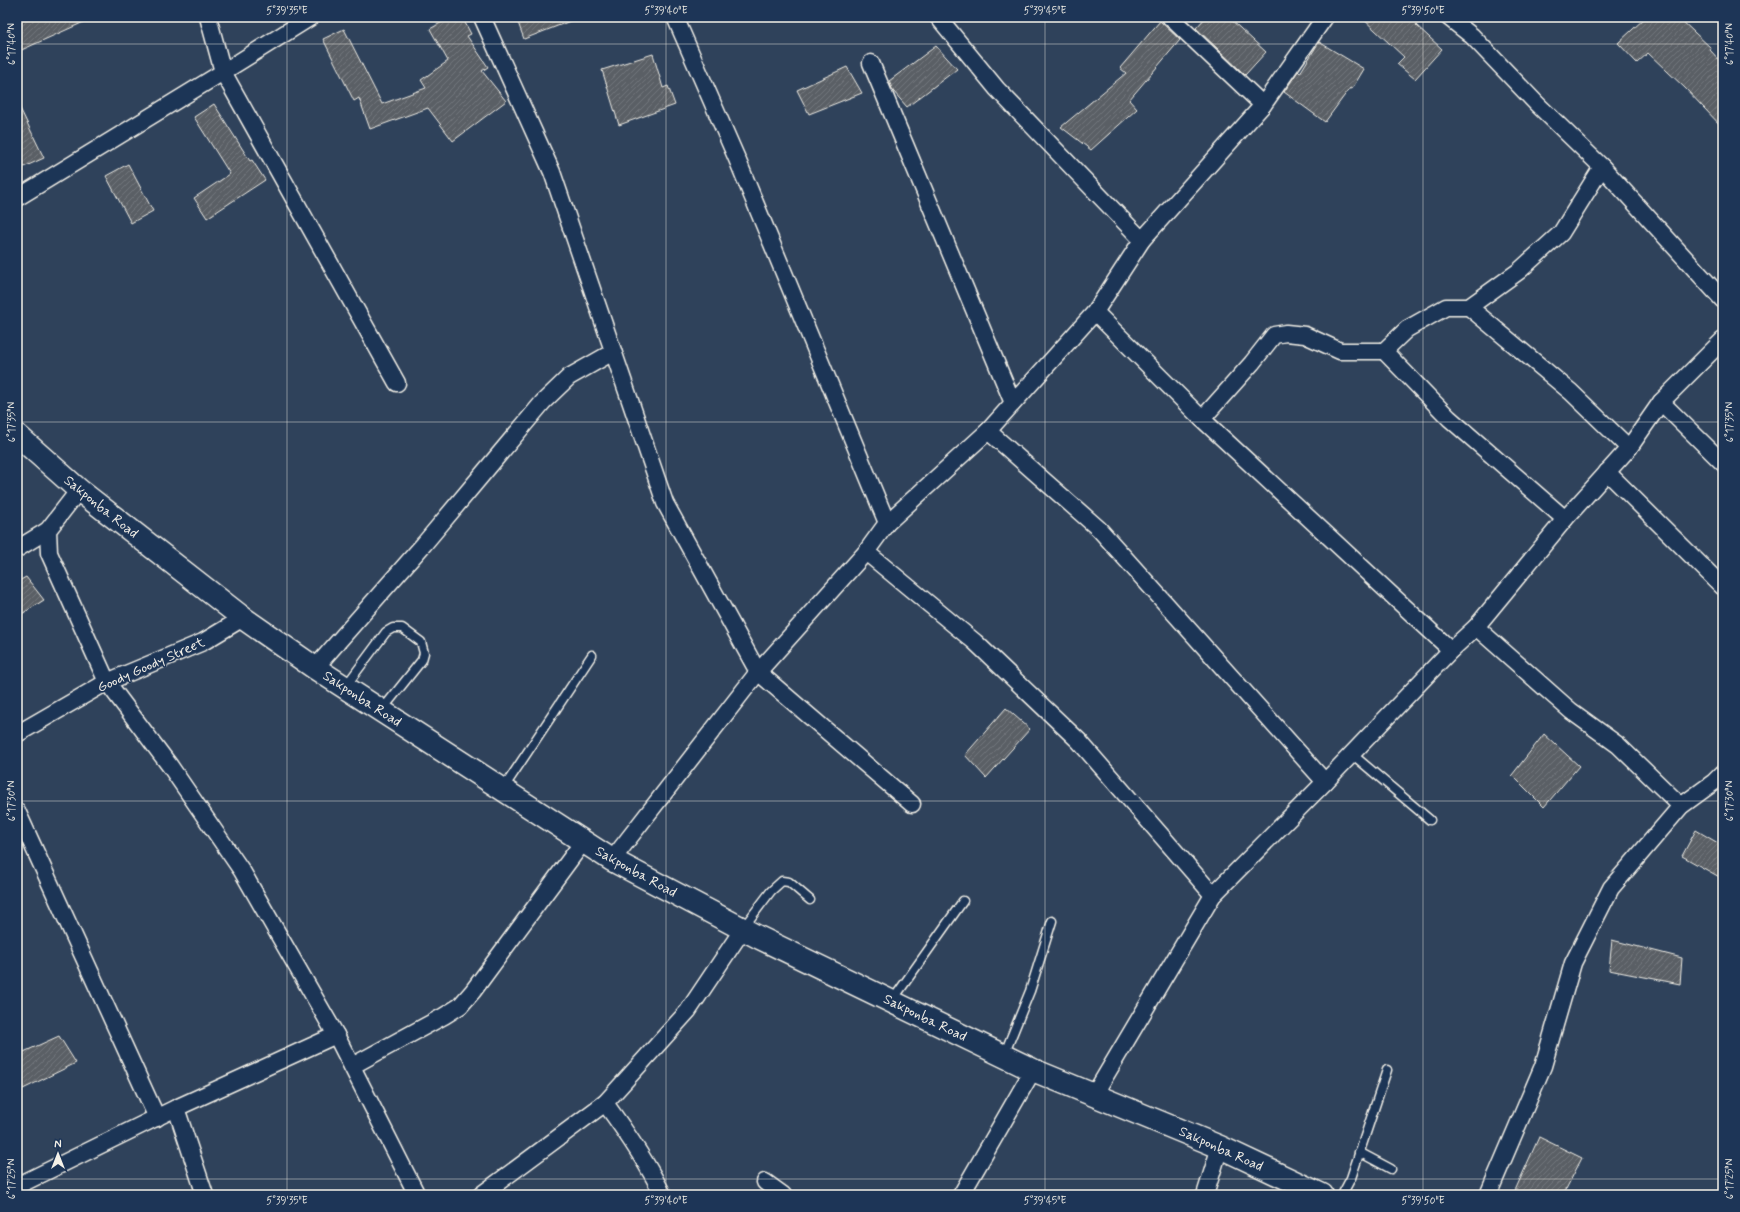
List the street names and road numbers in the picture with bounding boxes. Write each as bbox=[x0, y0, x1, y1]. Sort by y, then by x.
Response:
street label: Sakponba Road bbox=[60, 472, 142, 542]
street label: Goody Goody Street bbox=[94, 633, 208, 697]
street label: Sakponba Road bbox=[319, 667, 405, 731]
street label: Sakponba Road bbox=[592, 842, 680, 902]
street label: Sakponba Road bbox=[880, 990, 970, 1046]
street label: Sakponba Road bbox=[1176, 1122, 1266, 1176]

